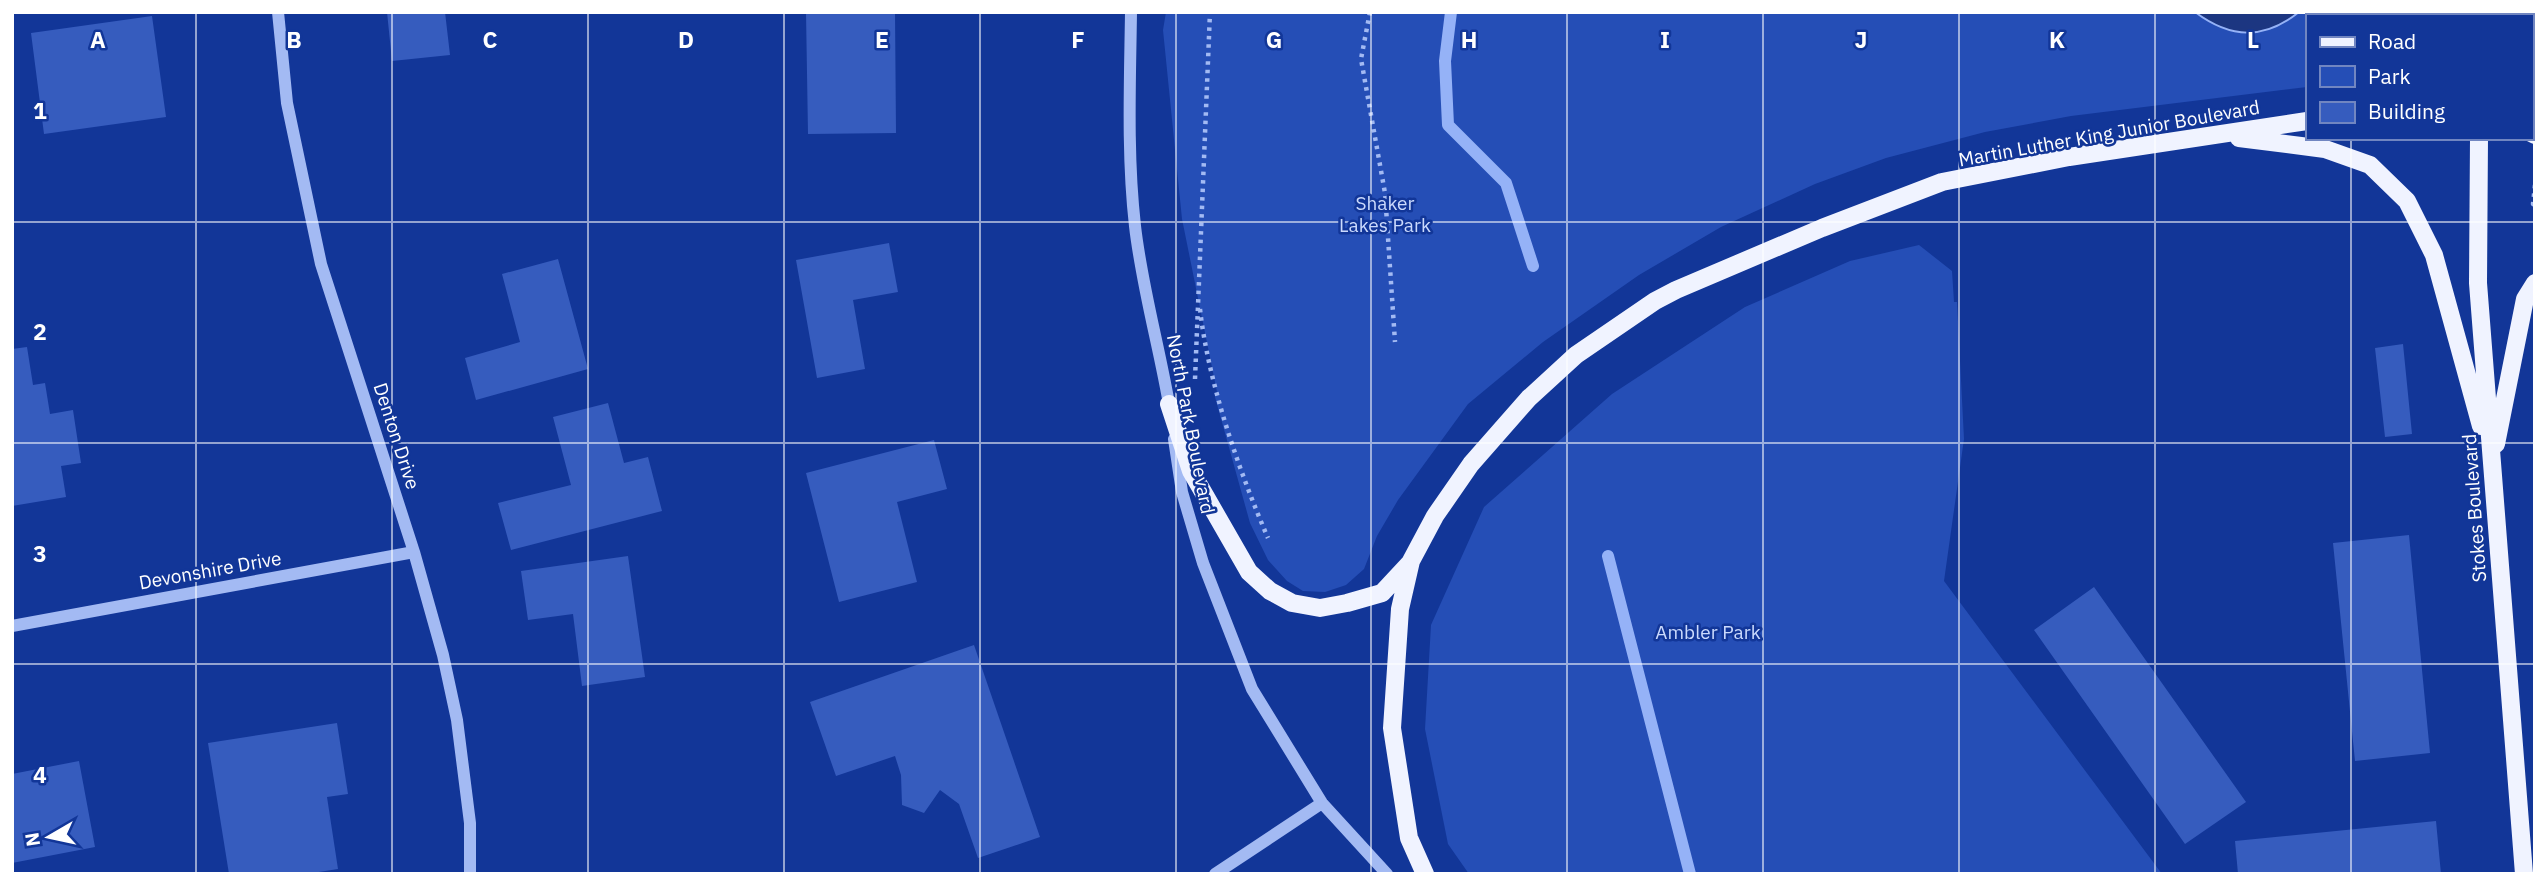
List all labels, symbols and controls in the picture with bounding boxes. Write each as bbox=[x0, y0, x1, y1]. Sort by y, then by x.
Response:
legend bbox=[2306, 14, 2533, 140]
text: A bbox=[90, 24, 106, 54]
text: B bbox=[286, 24, 302, 54]
text: C bbox=[483, 24, 498, 54]
text: D bbox=[678, 24, 694, 54]
text: E bbox=[875, 24, 889, 54]
text: F bbox=[1071, 24, 1085, 54]
text: G bbox=[1266, 24, 1282, 54]
text: H bbox=[1461, 24, 1477, 54]
text: I bbox=[1660, 24, 1670, 54]
text: J bbox=[1855, 24, 1867, 54]
text: K bbox=[2049, 24, 2065, 54]
text: L bbox=[2247, 24, 2259, 54]
text: Road bbox=[2368, 27, 2416, 55]
text: Park bbox=[2368, 62, 2411, 90]
text: 1 bbox=[33, 95, 47, 125]
street label: Martin Luther King Junior Boulevard bbox=[1956, 95, 2262, 171]
text: Building bbox=[2368, 97, 2445, 125]
park label: Shaker Lakes Park bbox=[1339, 191, 1431, 237]
text: 2 bbox=[33, 316, 47, 346]
street label: North Park Boulevard bbox=[1162, 332, 1220, 516]
street label: Denton Drive bbox=[368, 380, 426, 492]
street label: Stokes Boulevard bbox=[2457, 433, 2491, 583]
text: 3 bbox=[33, 538, 47, 568]
street label: Devonshire Drive bbox=[137, 546, 283, 594]
park label: Ambler Park bbox=[1655, 620, 1761, 644]
text: 4 bbox=[33, 759, 47, 789]
north arrow bbox=[14, 802, 84, 872]
text: N bbox=[19, 831, 45, 848]

